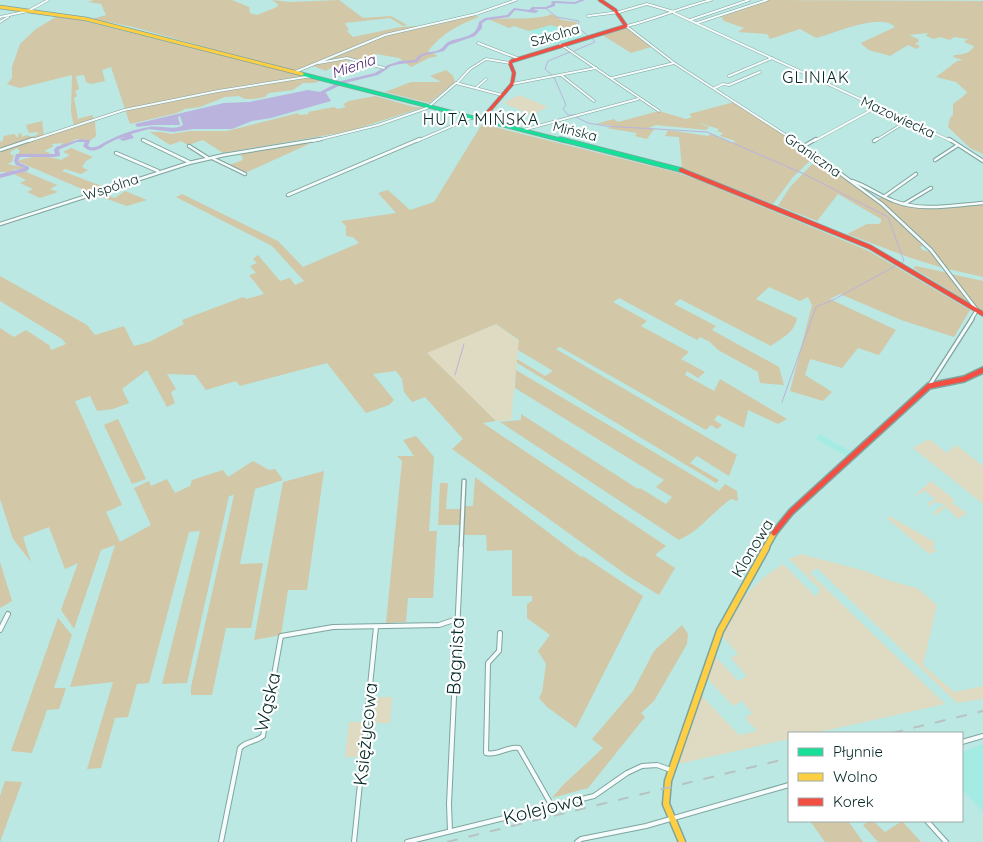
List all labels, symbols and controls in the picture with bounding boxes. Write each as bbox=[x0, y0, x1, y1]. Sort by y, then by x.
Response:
street label: Szkolna bbox=[528, 19, 582, 51]
water label: Mienia bbox=[329, 49, 378, 82]
district label: GLINIAK bbox=[782, 67, 850, 87]
street label: Mazowiecka bbox=[858, 92, 938, 142]
district label: HUTA MIŃSKA bbox=[423, 109, 539, 129]
street label: Mińska bbox=[551, 117, 599, 145]
street label: Graniczna bbox=[781, 129, 845, 181]
street label: Wspólna bbox=[81, 170, 141, 204]
street label: Klonowa bbox=[727, 515, 777, 581]
street label: Bagnista bbox=[441, 617, 469, 695]
street label: Wąska bbox=[249, 670, 285, 734]
street label: Księżycowa bbox=[348, 681, 382, 787]
legend bbox=[788, 732, 963, 822]
text: Płynnie bbox=[833, 742, 883, 761]
text: Wolno bbox=[833, 767, 878, 786]
street label: Kolejowa bbox=[501, 787, 585, 829]
text: Korek bbox=[833, 792, 874, 811]

